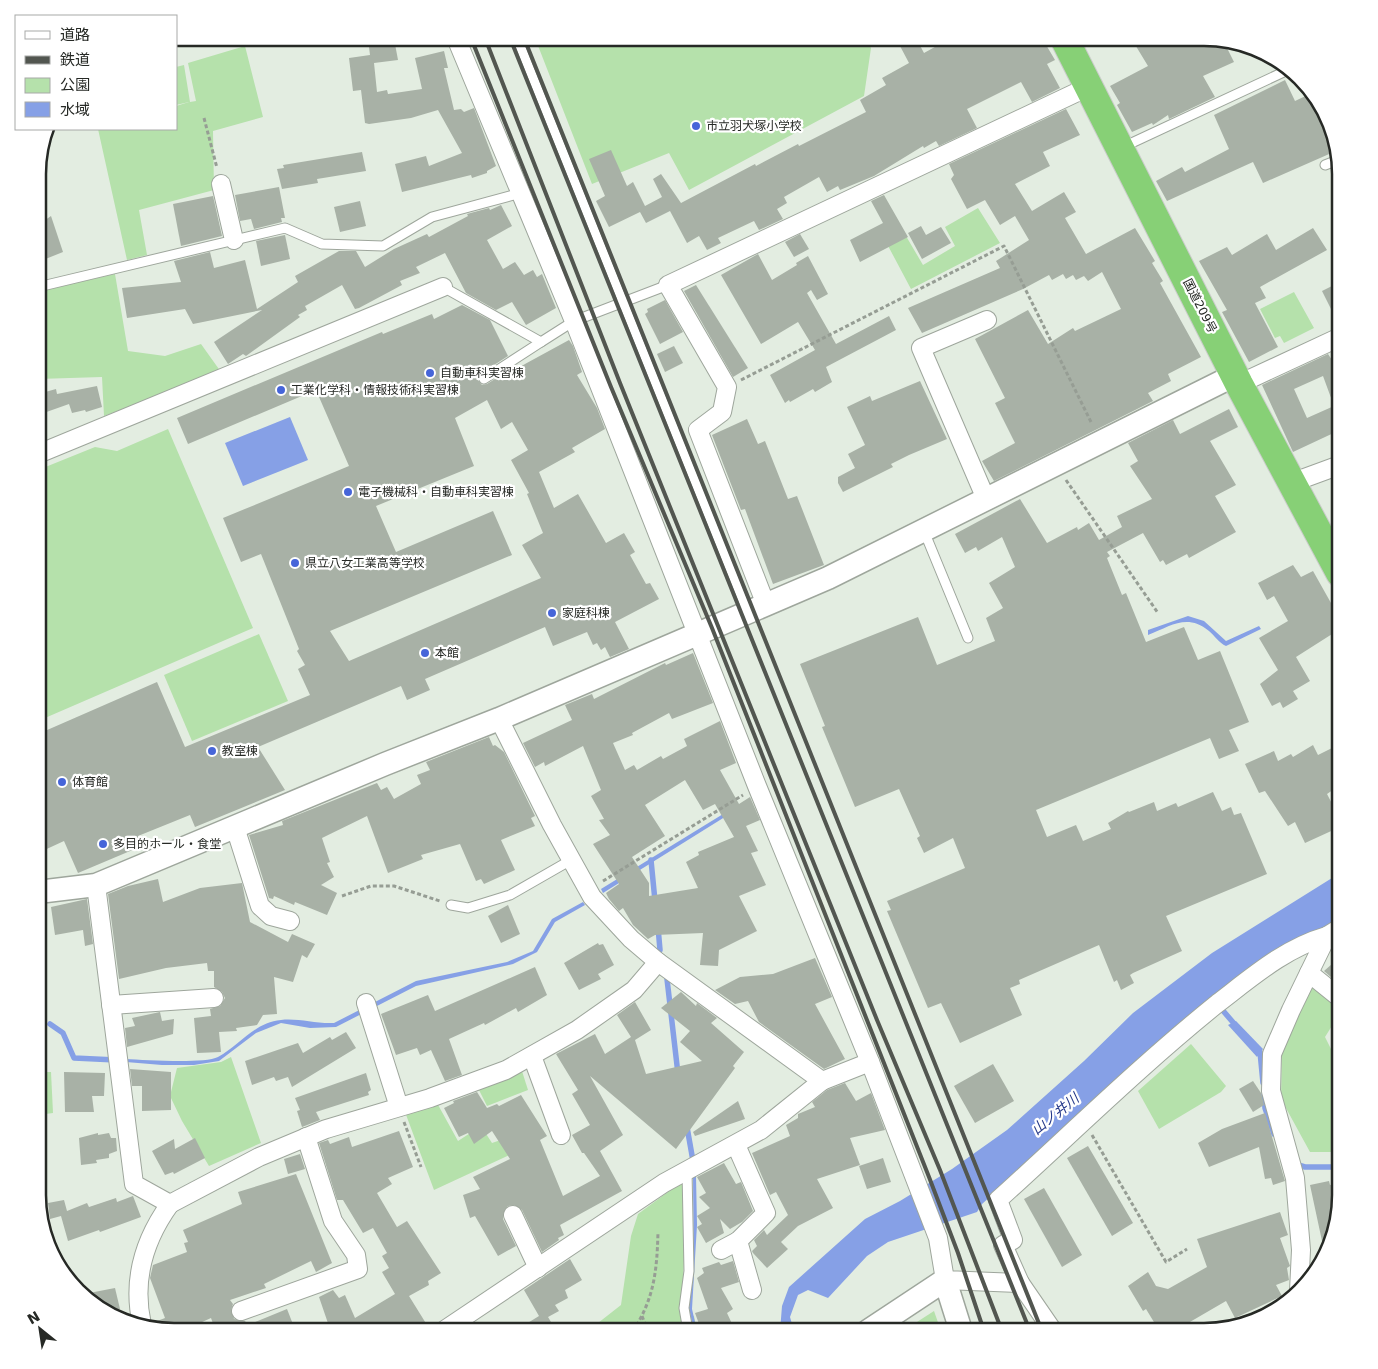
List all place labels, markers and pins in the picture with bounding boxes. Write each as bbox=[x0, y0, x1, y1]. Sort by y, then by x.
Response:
place label: 市立羽犬塚小学校 bbox=[706, 119, 802, 133]
marker: 市立羽犬塚小学校 bbox=[690, 120, 702, 132]
place label: 自動車科実習棟 bbox=[440, 366, 524, 380]
marker: 自動車科実習棟 bbox=[424, 367, 436, 379]
place label: 工業化学科・情報技術科実習棟 bbox=[291, 383, 459, 397]
marker: 工業化学科・情報技術科実習棟 bbox=[275, 384, 287, 396]
place label: 電子機械科・自動車科実習棟 bbox=[358, 485, 514, 499]
marker: 電子機械科・自動車科実習棟 bbox=[342, 486, 354, 498]
place label: 県立八女工業高等学校 bbox=[305, 556, 425, 570]
marker: 県立八女工業高等学校 bbox=[289, 557, 301, 569]
place label: 家庭科棟 bbox=[562, 606, 610, 620]
marker: 家庭科棟 bbox=[546, 607, 558, 619]
place label: 本館 bbox=[435, 646, 459, 660]
marker: 本館 bbox=[419, 647, 431, 659]
place label: 教室棟 bbox=[222, 744, 258, 758]
marker: 教室棟 bbox=[206, 745, 218, 757]
place label: 体育館 bbox=[72, 775, 108, 789]
marker: 体育館 bbox=[56, 776, 68, 788]
place label: 多目的ホール・食堂 bbox=[113, 837, 221, 851]
marker: 多目的ホール・食堂 bbox=[97, 838, 109, 850]

